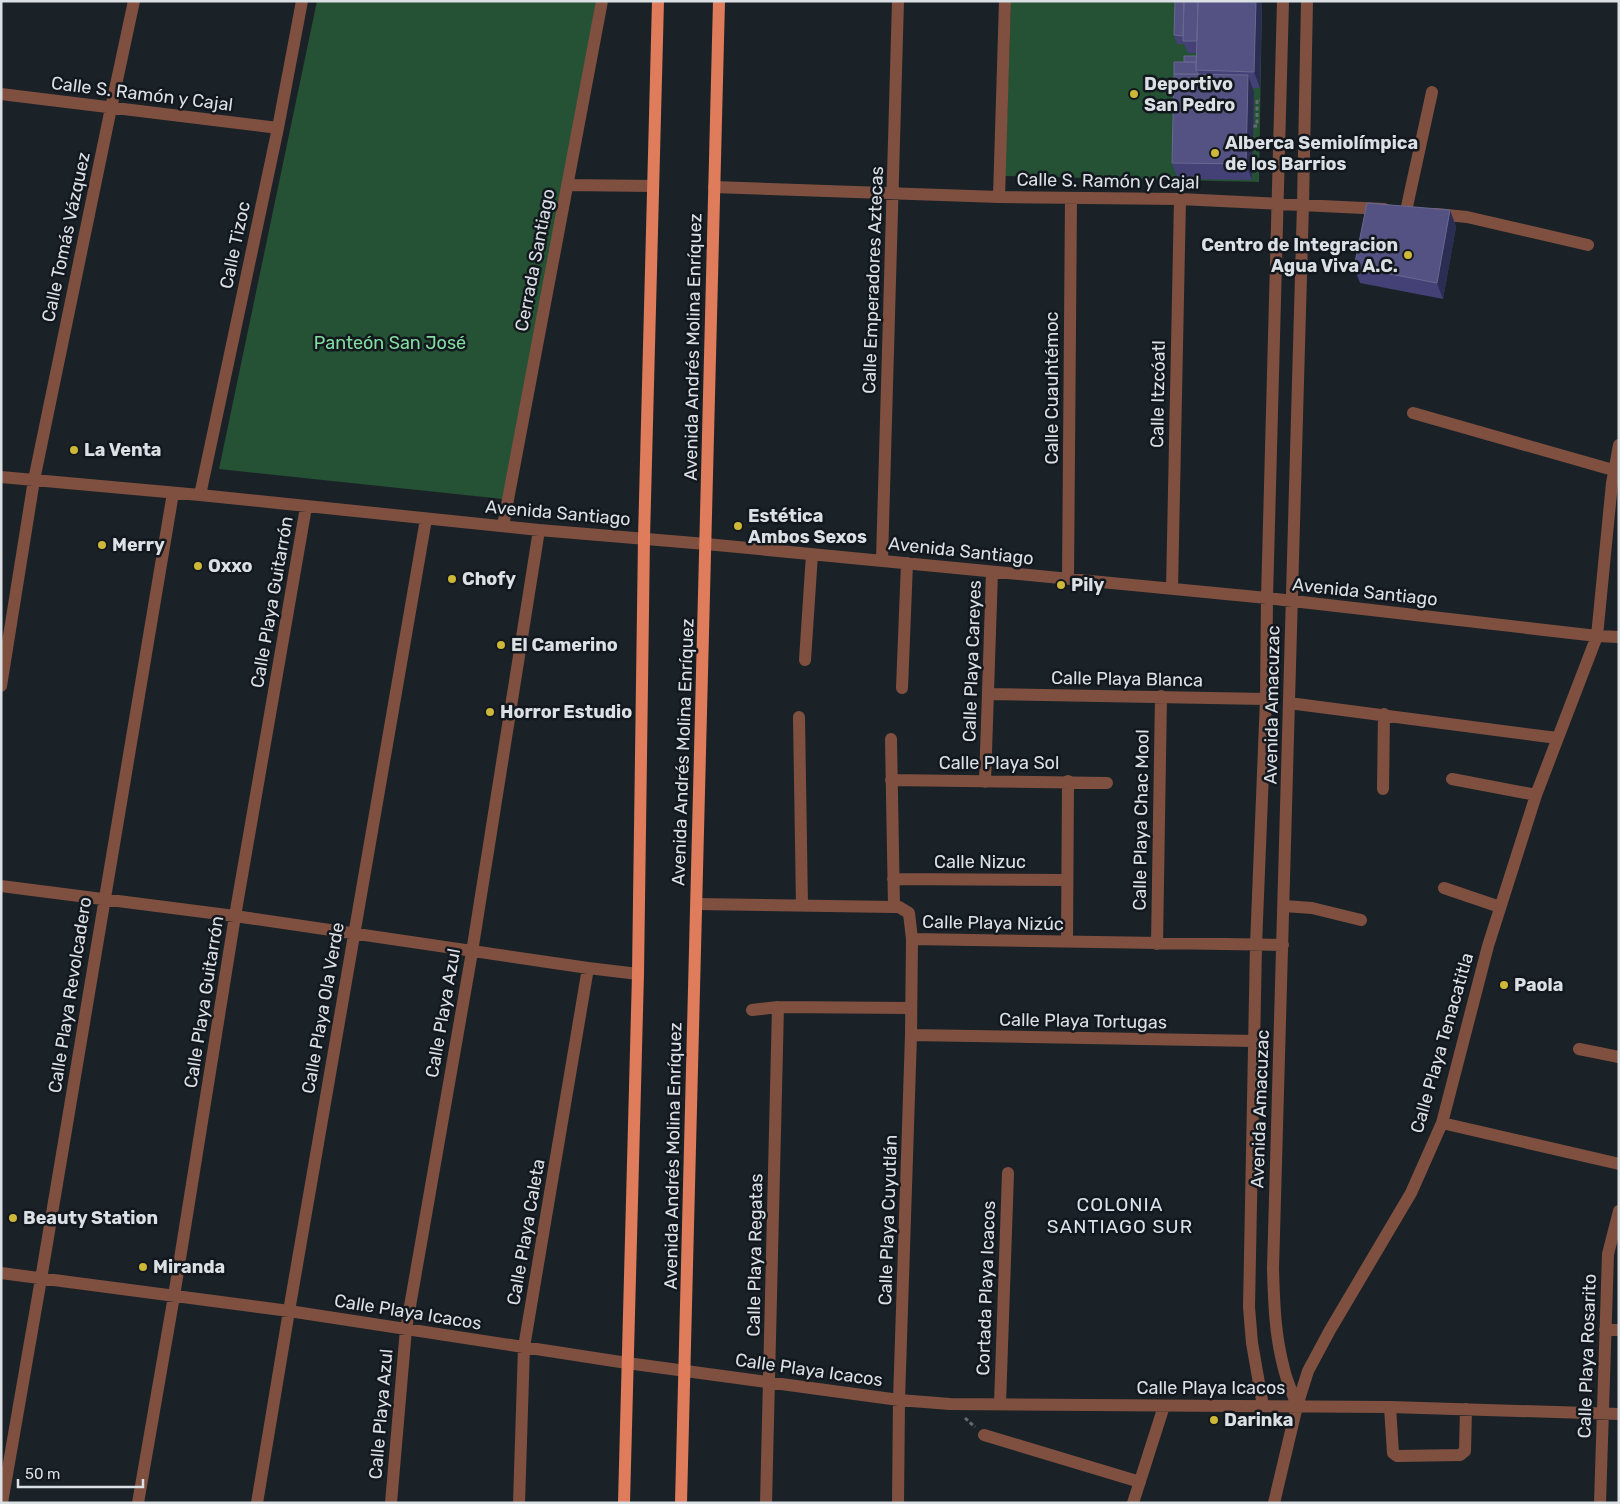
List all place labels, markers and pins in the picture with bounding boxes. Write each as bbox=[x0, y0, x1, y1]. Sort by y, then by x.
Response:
place label: Deportivo San Pedro bbox=[1144, 73, 1235, 116]
marker: Deportivo San Pedro bbox=[1128, 88, 1140, 100]
place label: Alberca Semiolímpica de los Barrios bbox=[1225, 132, 1418, 175]
marker: Alberca Semiolímpica de los Barrios bbox=[1209, 147, 1221, 159]
place label: Centro de Integracion Agua Viva A.C. bbox=[1201, 234, 1398, 277]
marker: Centro de Integracion Agua Viva A.C. bbox=[1402, 249, 1414, 261]
place label: La Venta bbox=[84, 439, 161, 461]
marker: La Venta bbox=[68, 444, 80, 456]
place label: Estética Ambos Sexos bbox=[748, 505, 867, 548]
marker: Estética Ambos Sexos bbox=[732, 520, 744, 532]
place label: Merry bbox=[112, 534, 165, 556]
marker: Merry bbox=[96, 539, 108, 551]
place label: Oxxo bbox=[208, 555, 253, 577]
marker: Oxxo bbox=[192, 560, 204, 572]
place label: Chofy bbox=[462, 568, 516, 590]
marker: Chofy bbox=[446, 573, 458, 585]
place label: Pily bbox=[1071, 574, 1104, 596]
marker: Pily bbox=[1055, 579, 1067, 591]
place label: El Camerino bbox=[511, 634, 618, 656]
marker: El Camerino bbox=[495, 639, 507, 651]
place label: Horror Estudio bbox=[500, 701, 632, 723]
marker: Horror Estudio bbox=[484, 706, 496, 718]
place label: Paola bbox=[1514, 974, 1563, 996]
marker: Paola bbox=[1498, 979, 1510, 991]
place label: Beauty Station bbox=[23, 1207, 158, 1229]
marker: Beauty Station bbox=[7, 1212, 19, 1224]
place label: Miranda bbox=[153, 1256, 225, 1278]
marker: Miranda bbox=[137, 1261, 149, 1273]
place label: Darinka bbox=[1224, 1409, 1293, 1431]
marker: Darinka bbox=[1208, 1414, 1220, 1426]

